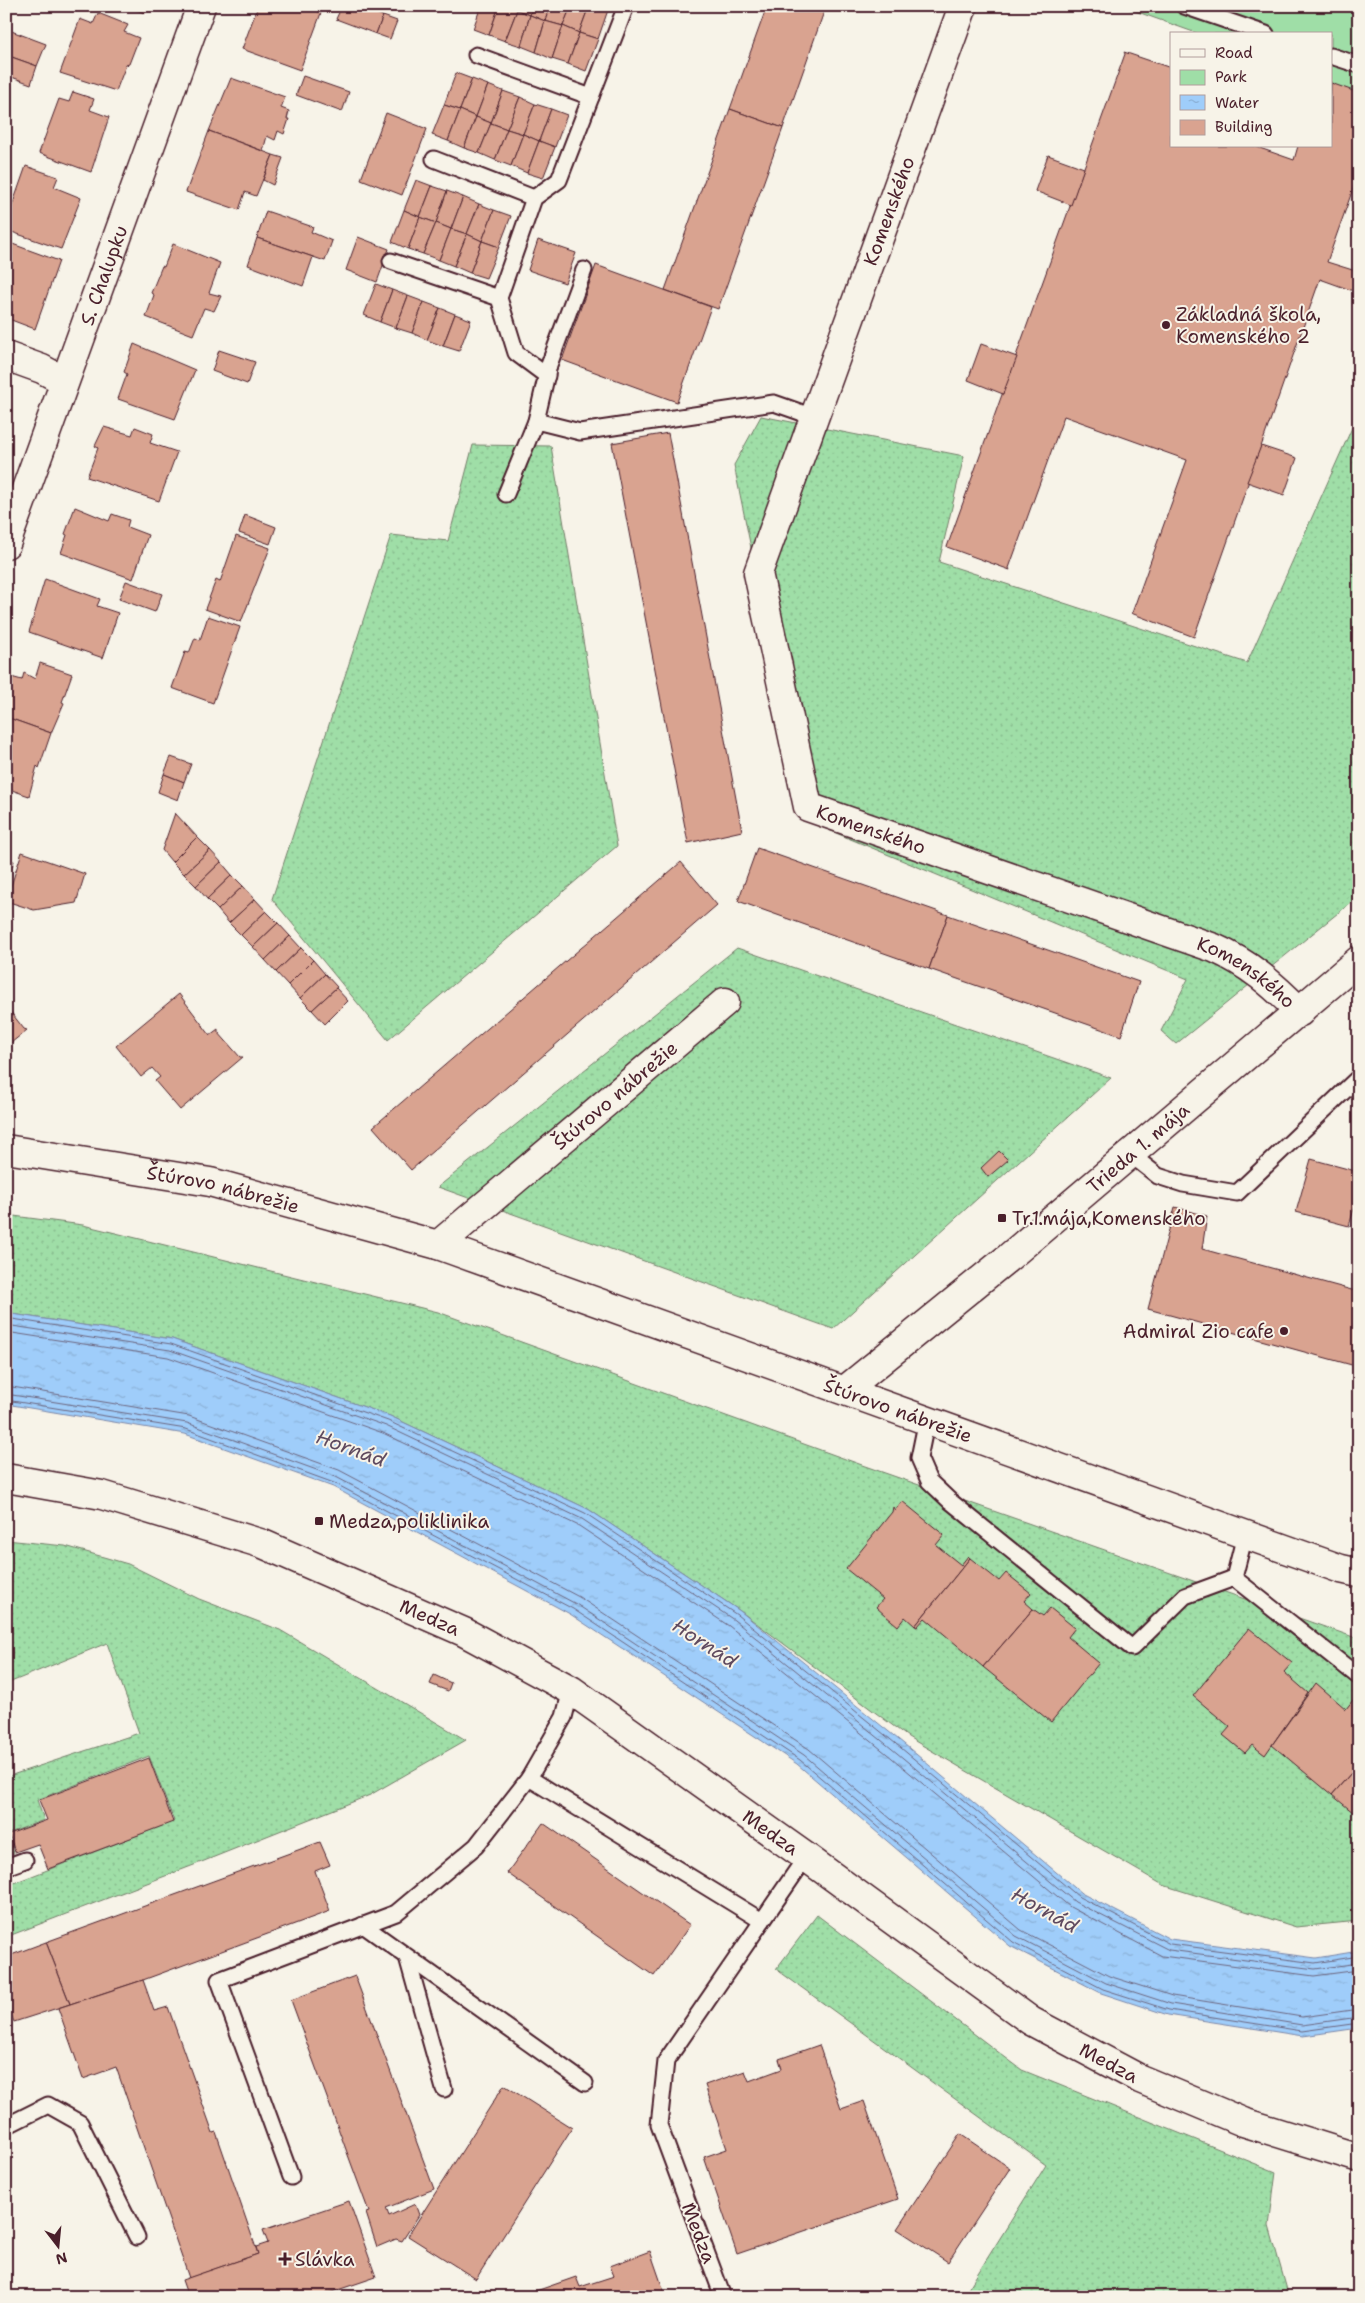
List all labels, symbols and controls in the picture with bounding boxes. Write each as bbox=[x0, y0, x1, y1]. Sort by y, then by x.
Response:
legend bbox=[1170, 32, 1332, 148]
text: Road bbox=[1215, 43, 1253, 63]
text: Park bbox=[1215, 67, 1247, 87]
text: Water bbox=[1215, 93, 1259, 113]
text: Building bbox=[1215, 117, 1272, 137]
street label: Komenského bbox=[858, 153, 920, 269]
street label: S. Chalupku bbox=[74, 222, 133, 328]
place label: Základná škola, Komenského 2 bbox=[1176, 302, 1321, 349]
marker: Základná škola, Komenského 2 bbox=[1160, 319, 1172, 331]
street label: Komenského bbox=[813, 798, 929, 859]
street label: Komenského bbox=[1194, 931, 1301, 1013]
street label: Štúrovo nábrežie bbox=[547, 1035, 683, 1155]
street label: Trieda 1. mája bbox=[1081, 1097, 1194, 1198]
street label: Štúrovo nábrežie bbox=[145, 1159, 302, 1219]
place label: Tr.1.mája,Komenského bbox=[1012, 1206, 1206, 1231]
marker: Tr.1.mája,Komenského bbox=[996, 1212, 1008, 1224]
place label: Admiral Zio cafe bbox=[1123, 1319, 1274, 1344]
marker: Admiral Zio cafe bbox=[1278, 1325, 1290, 1337]
street label: Štúrovo nábrežie bbox=[820, 1371, 976, 1448]
water label: Hornád bbox=[312, 1423, 390, 1473]
place label: Medza,poliklinika bbox=[329, 1509, 489, 1534]
marker: Medza,poliklinika bbox=[313, 1515, 325, 1527]
street label: Medza bbox=[396, 1593, 464, 1641]
water label: Hornád bbox=[667, 1612, 743, 1674]
street label: Medza bbox=[738, 1803, 804, 1861]
water label: Hornád bbox=[1007, 1881, 1083, 1939]
street label: Medza bbox=[1075, 2037, 1143, 2088]
street label: Medza bbox=[676, 2199, 722, 2267]
north arrow bbox=[32, 2220, 82, 2270]
place label: Slávka bbox=[295, 2247, 355, 2272]
text: N bbox=[54, 2248, 69, 2269]
marker: Slávka bbox=[279, 2253, 291, 2265]

